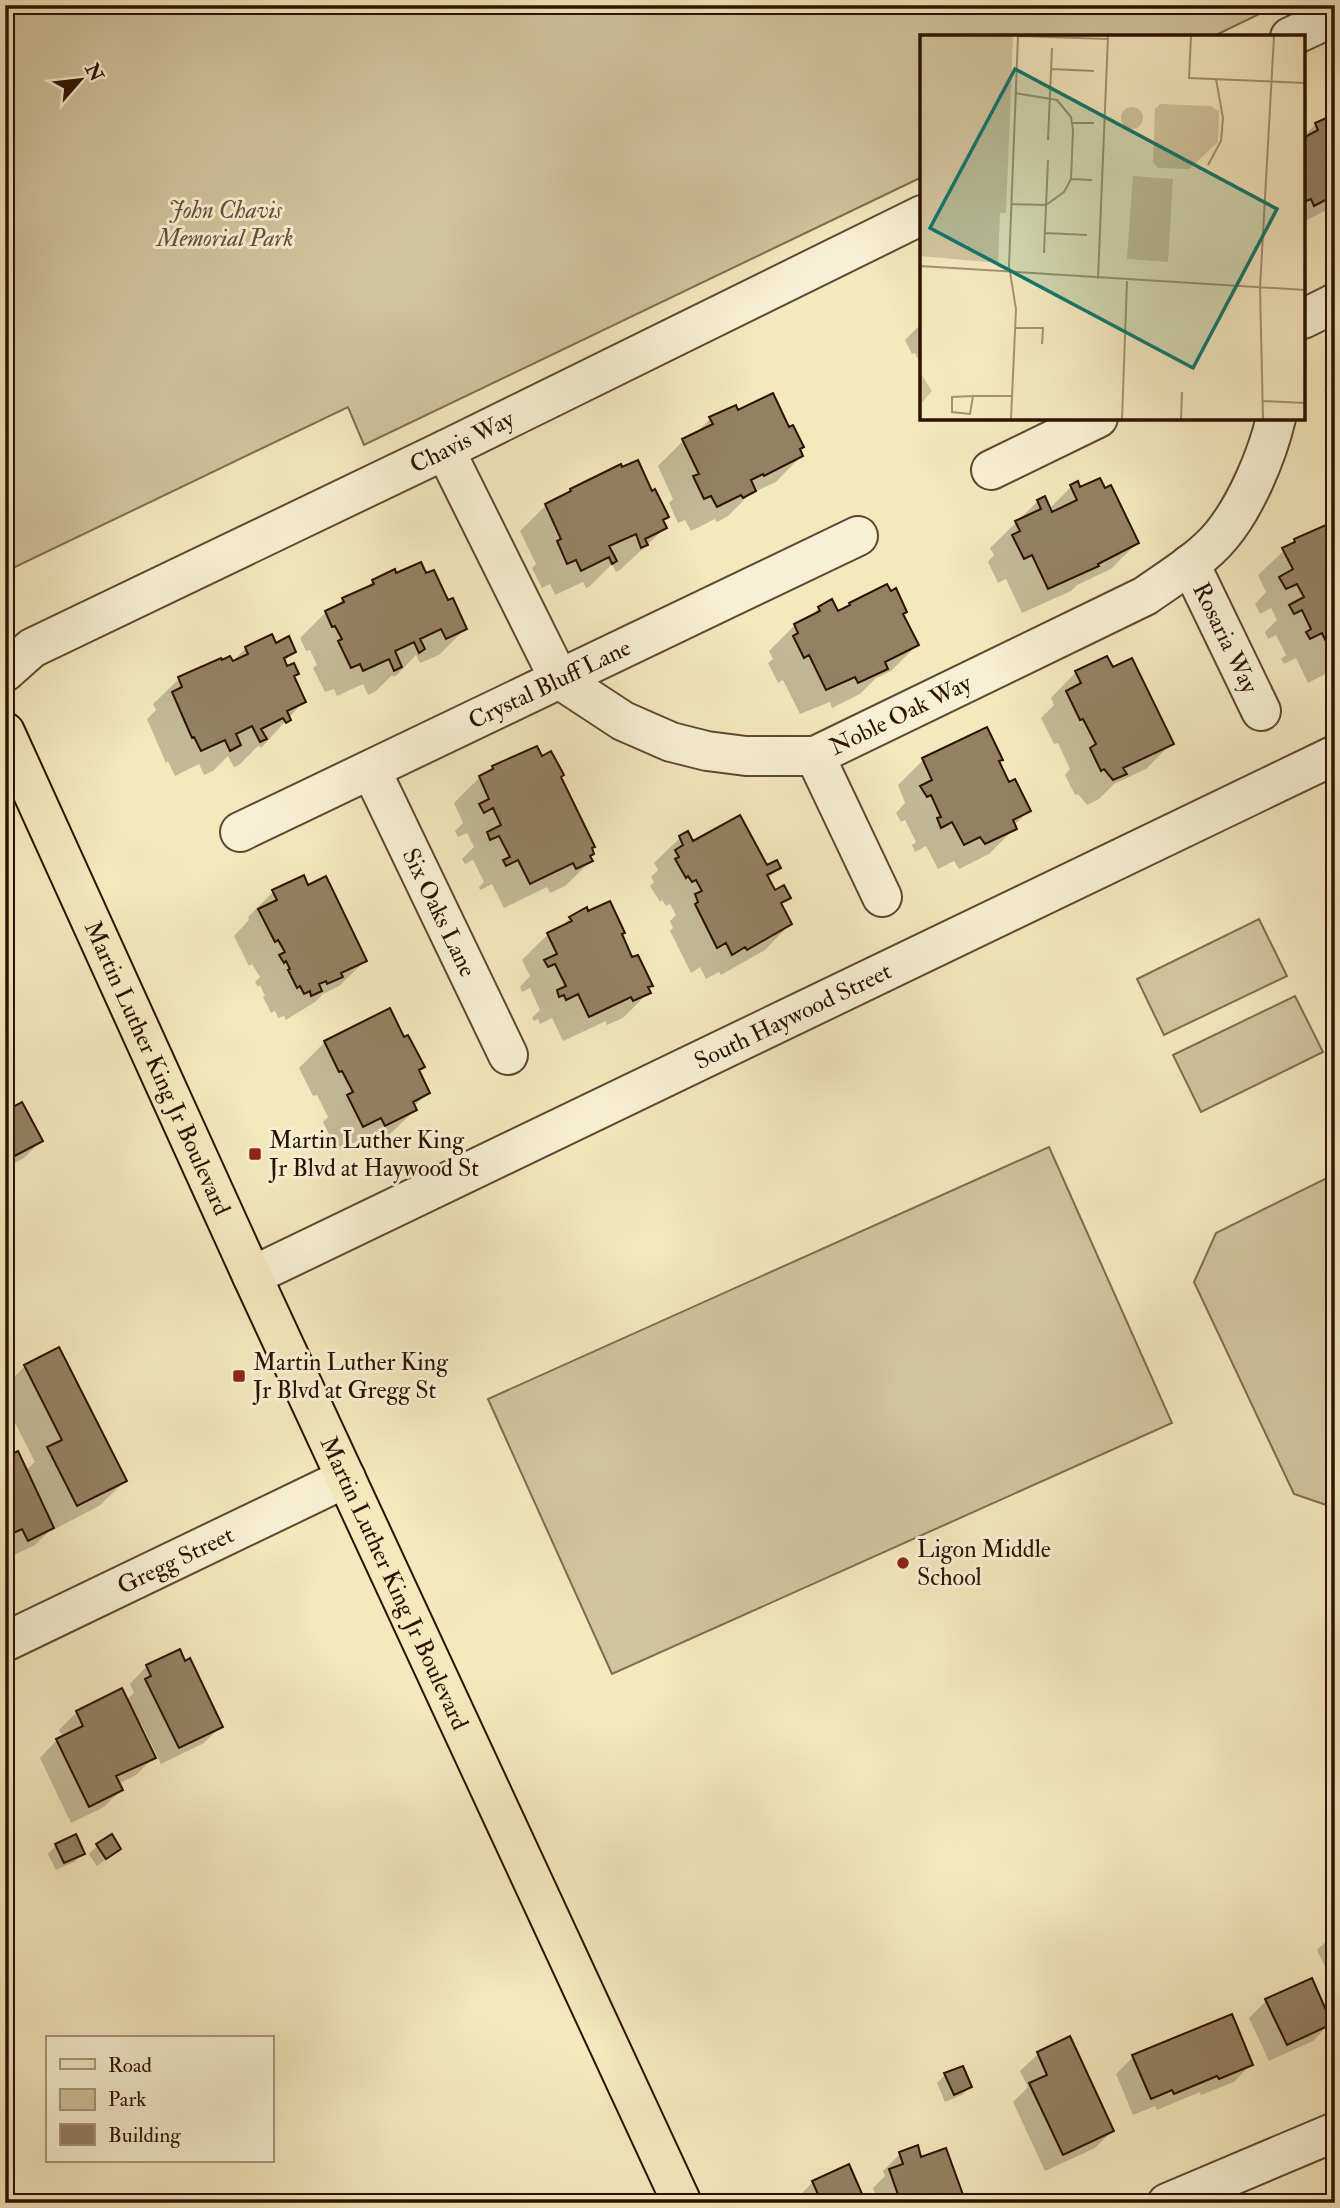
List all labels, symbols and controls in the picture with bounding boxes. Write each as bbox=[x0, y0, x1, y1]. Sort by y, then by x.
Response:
inset map bbox=[920, 35, 1305, 420]
north arrow bbox=[46, 46, 116, 116]
text: N bbox=[79, 58, 109, 87]
park label: John Chavis Memorial Park bbox=[155, 195, 293, 254]
street label: Chavis Way bbox=[405, 403, 519, 480]
street label: Rosaria Way bbox=[1186, 577, 1266, 699]
street label: Crystal Bluff Lane bbox=[463, 632, 636, 736]
street label: Noble Oak Way bbox=[824, 667, 977, 762]
street label: Six Oaks Lane bbox=[395, 843, 484, 982]
street label: Martin Luther King Jr Boulevard bbox=[77, 916, 238, 1220]
street label: South Haywood Street bbox=[689, 955, 897, 1076]
place label: Martin Luther King Jr Blvd at Haywood St bbox=[268, 1125, 479, 1184]
marker: Martin Luther King Jr Blvd at Haywood St bbox=[247, 1146, 263, 1162]
place label: Martin Luther King Jr Blvd at Gregg St bbox=[252, 1347, 449, 1406]
marker: Martin Luther King Jr Blvd at Gregg St bbox=[231, 1368, 247, 1384]
street label: Martin Luther King Jr Boulevard bbox=[313, 1432, 476, 1735]
street label: Gregg Street bbox=[112, 1519, 239, 1601]
place label: Ligon Middle School bbox=[917, 1534, 1051, 1593]
marker: Ligon Middle School bbox=[895, 1555, 911, 1571]
legend bbox=[46, 2036, 273, 2162]
text: Road bbox=[108, 2052, 153, 2079]
text: Park bbox=[108, 2086, 146, 2113]
text: Building bbox=[108, 2122, 181, 2149]

